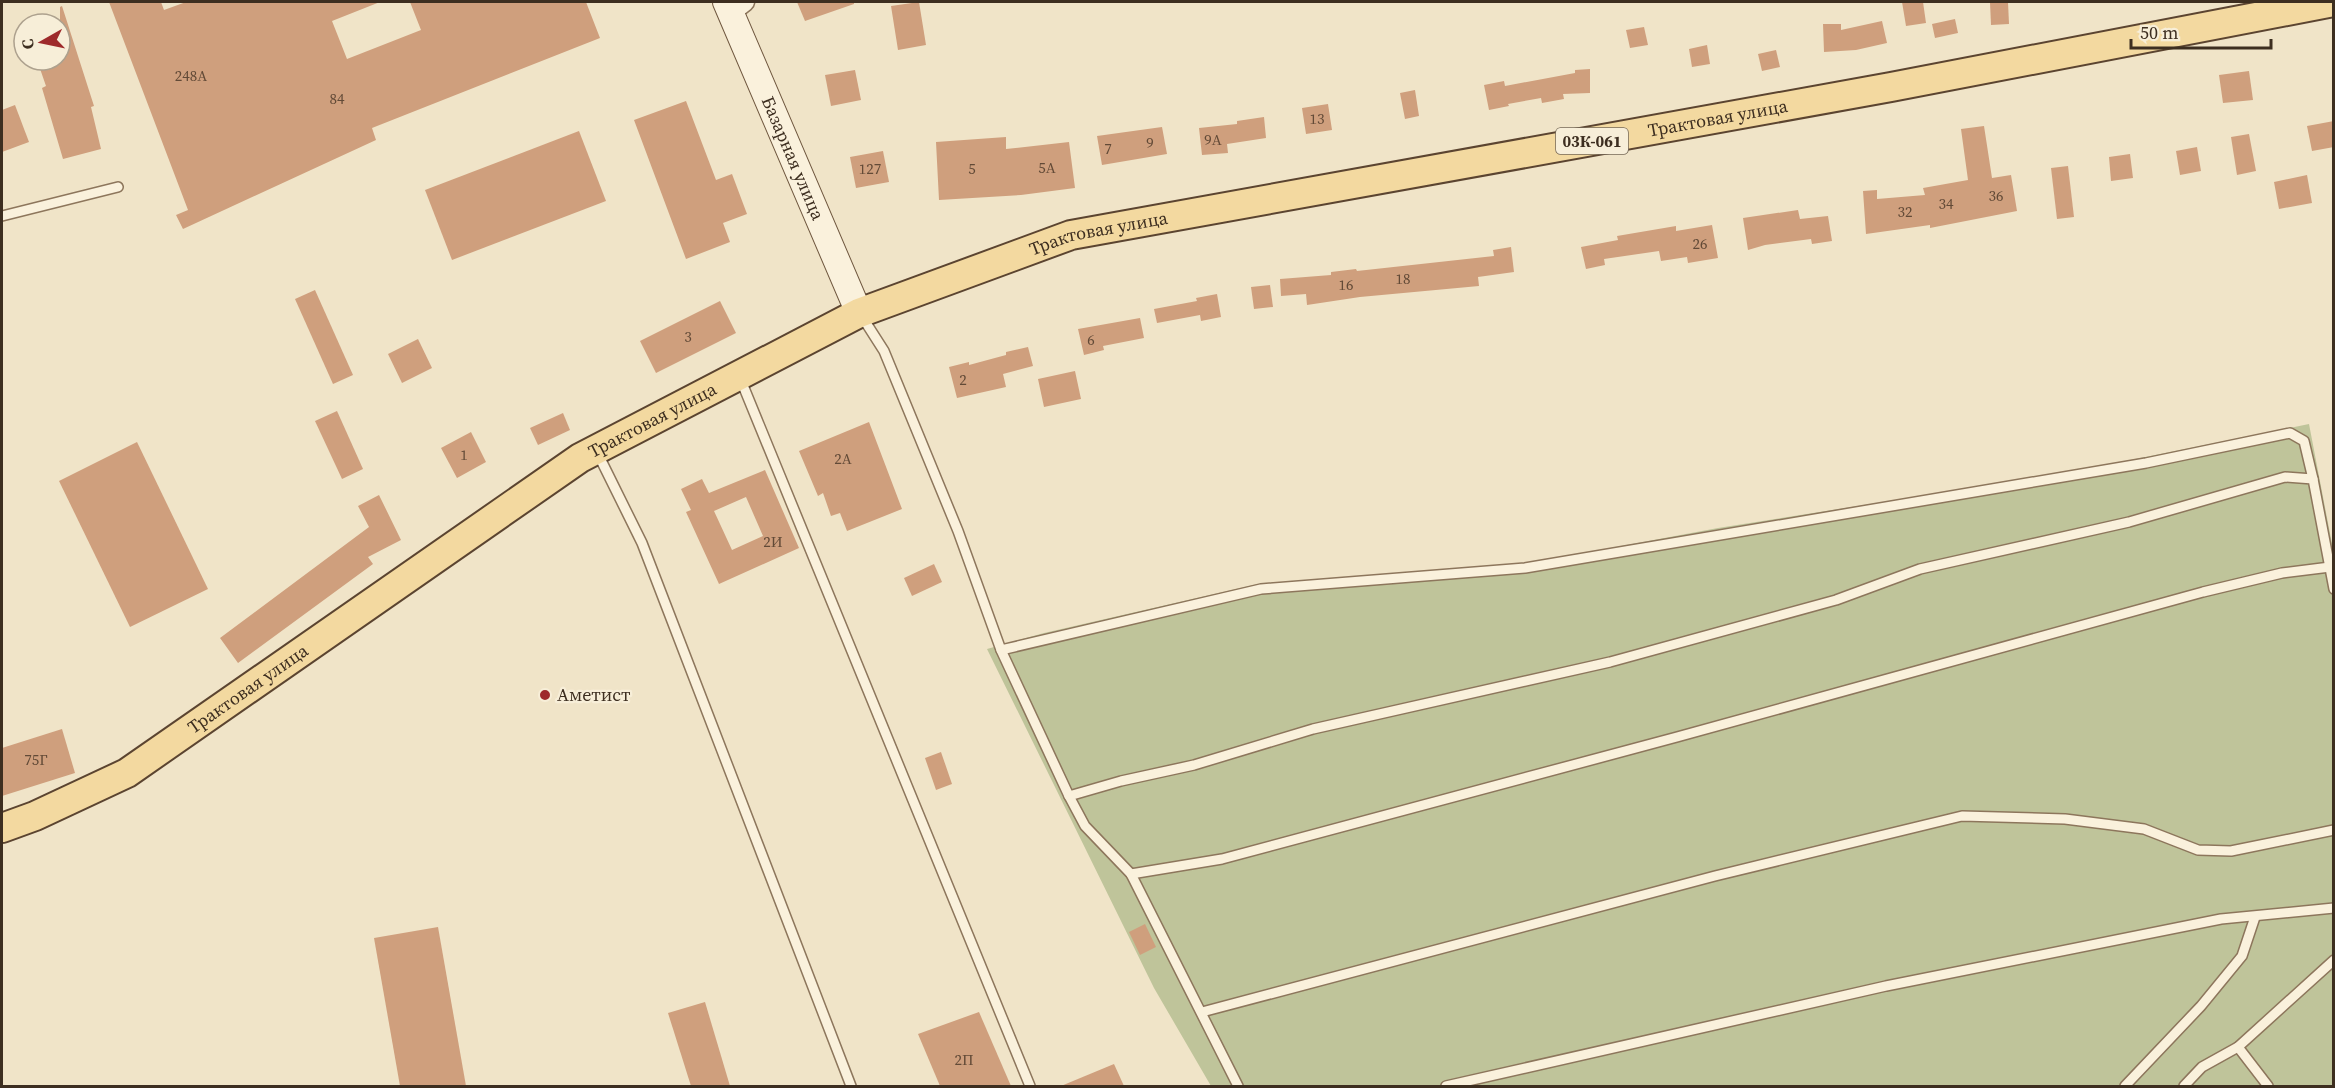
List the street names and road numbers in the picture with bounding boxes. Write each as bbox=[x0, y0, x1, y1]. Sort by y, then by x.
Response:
street label: Базарная улица bbox=[756, 92, 831, 225]
street label: Трактовая улица bbox=[1646, 93, 1790, 143]
road number: 03К-061 bbox=[1556, 128, 1628, 154]
street label: Трактовая улица bbox=[1026, 205, 1170, 261]
street label: Трактовая улица bbox=[584, 376, 721, 464]
street label: Трактовая улица bbox=[183, 637, 314, 739]

